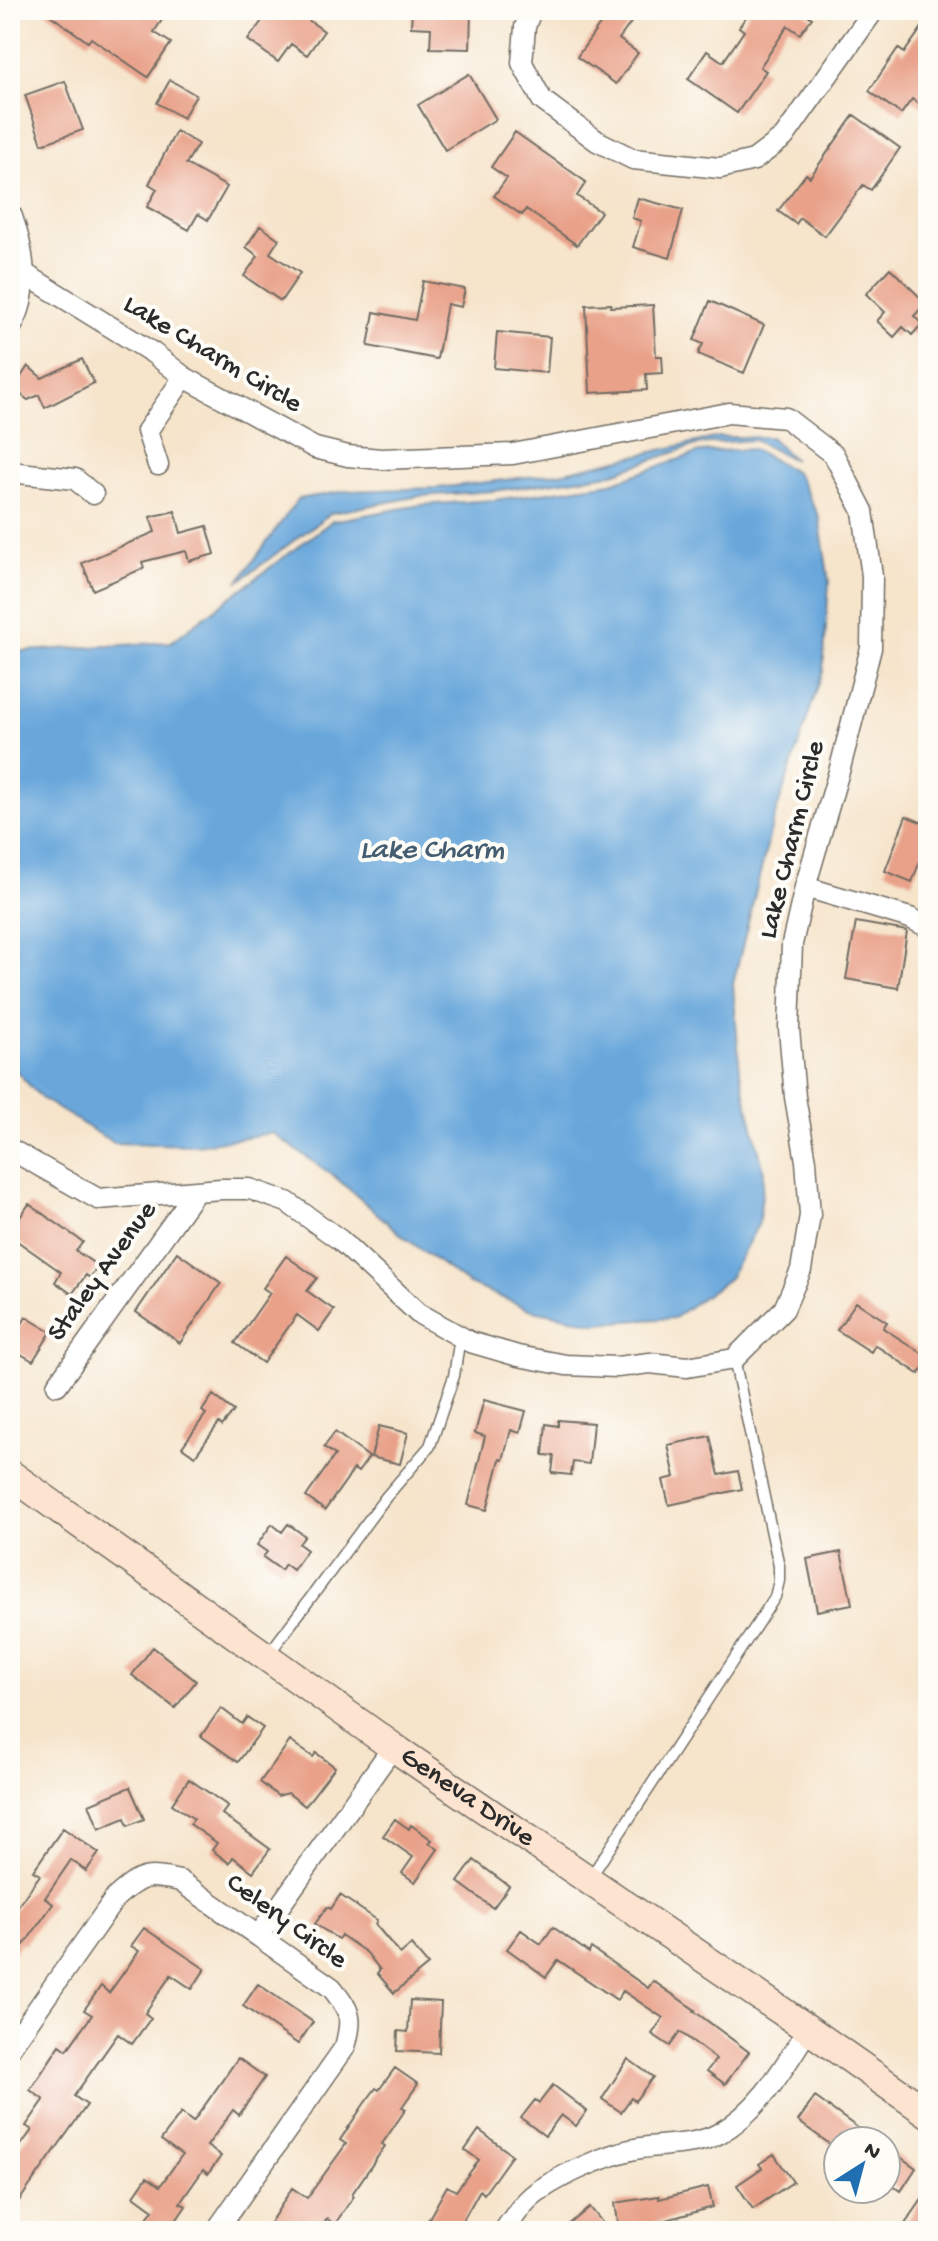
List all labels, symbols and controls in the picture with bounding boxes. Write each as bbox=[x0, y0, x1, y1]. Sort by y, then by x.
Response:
street label: Lake Charm Circle bbox=[117, 289, 308, 422]
street label: Lake Charm Circle bbox=[752, 737, 834, 942]
water label: Lake Charm bbox=[360, 834, 505, 869]
street label: Staley Avenue bbox=[41, 1195, 165, 1349]
street label: Geneva Drive bbox=[394, 1740, 541, 1855]
street label: Celery Circle bbox=[219, 1867, 354, 1977]
north arrow bbox=[822, 2125, 902, 2205]
text: N bbox=[858, 2137, 885, 2167]

